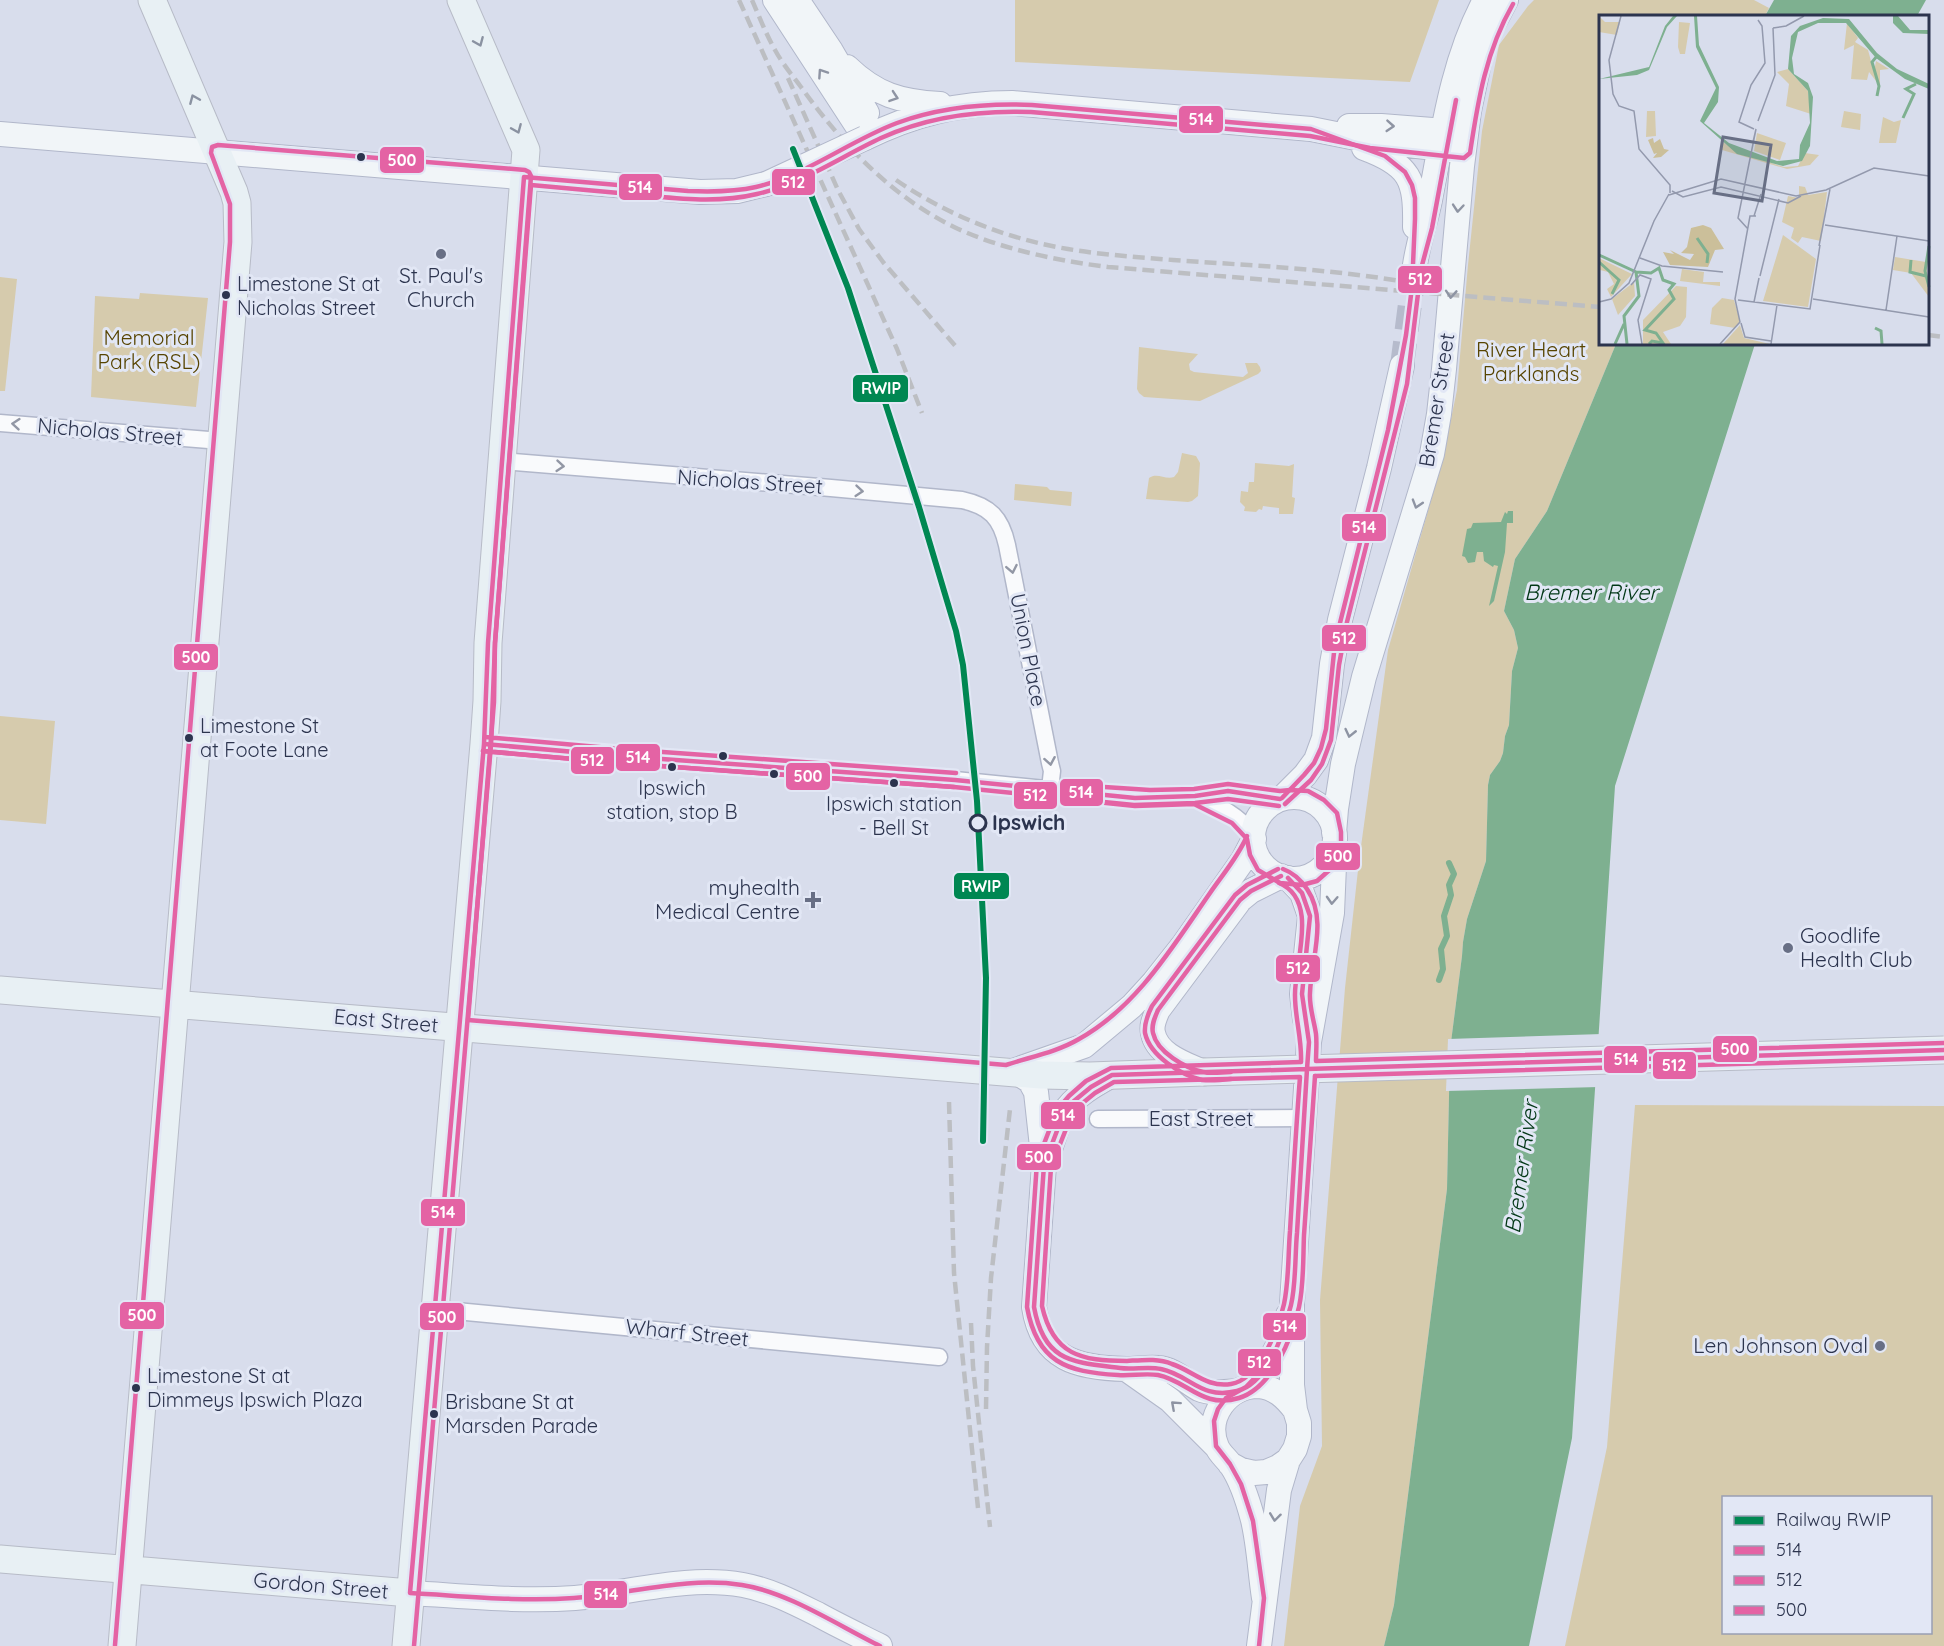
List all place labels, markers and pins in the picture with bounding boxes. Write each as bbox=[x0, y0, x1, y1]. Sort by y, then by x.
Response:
unlabelled marker bbox=[355, 151, 367, 163]
marker: St. Paul's Church bbox=[434, 247, 448, 261]
place label: St. Paul's Church bbox=[399, 262, 483, 312]
place label: Limestone St at Nicholas Street bbox=[237, 271, 381, 320]
marker: Limestone St at Nicholas Street bbox=[220, 289, 232, 301]
place label: Limestone St at Foote Lane bbox=[200, 713, 329, 762]
marker: Limestone St at Foote Lane bbox=[183, 732, 195, 744]
unlabelled marker bbox=[717, 750, 729, 762]
marker: Ipswich station, stop B bbox=[666, 761, 678, 773]
unlabelled marker bbox=[768, 768, 780, 780]
place label: Ipswich station, stop B bbox=[606, 775, 738, 824]
marker: Ipswich station - Bell St bbox=[888, 777, 900, 789]
place label: Ipswich station - Bell St bbox=[826, 791, 962, 840]
place label: Ipswich bbox=[992, 809, 1065, 835]
marker: Ipswich bbox=[969, 814, 987, 832]
place label: myhealth Medical Centre bbox=[655, 874, 800, 924]
marker: myhealth Medical Centre bbox=[804, 891, 822, 909]
place label: Goodlife Health Club bbox=[1800, 922, 1912, 972]
marker: Goodlife Health Club bbox=[1781, 941, 1795, 955]
place label: Len Johnson Oval bbox=[1693, 1332, 1868, 1358]
marker: Len Johnson Oval bbox=[1873, 1339, 1887, 1353]
place label: Limestone St at Dimmeys Ipswich Plaza bbox=[147, 1363, 363, 1412]
marker: Limestone St at Dimmeys Ipswich Plaza bbox=[130, 1382, 142, 1394]
place label: Brisbane St at Marsden Parade bbox=[445, 1389, 598, 1438]
marker: Brisbane St at Marsden Parade bbox=[428, 1408, 440, 1420]

